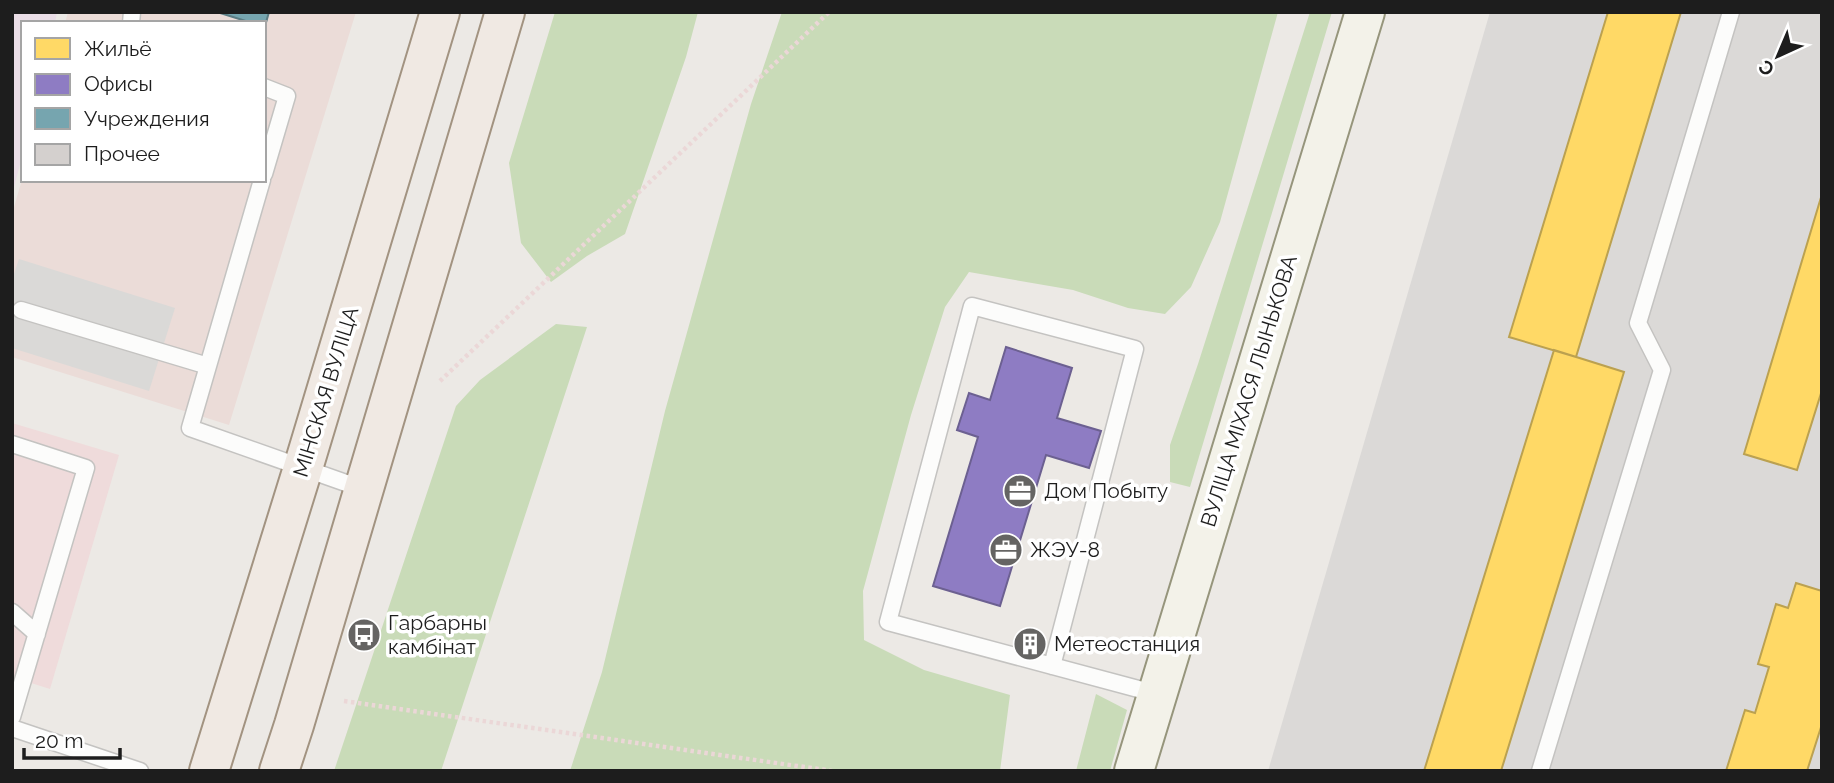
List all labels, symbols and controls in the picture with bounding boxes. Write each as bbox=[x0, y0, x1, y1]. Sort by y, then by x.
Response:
legend bbox=[21, 21, 266, 182]
north arrow bbox=[1743, 21, 1813, 91]
text: Жильё bbox=[84, 36, 152, 61]
text: С bbox=[1754, 56, 1779, 81]
text: Офисы bbox=[84, 71, 153, 96]
text: Учреждения bbox=[84, 106, 210, 131]
text: Прочее bbox=[84, 141, 160, 166]
street label: ВУЛІЦА МІХАСЯ ЛЫНЬКОВА bbox=[1195, 252, 1302, 530]
street label: МІНСКАЯ ВУЛІЦА bbox=[288, 304, 363, 480]
office icon: Дом Побыту bbox=[1001, 472, 1039, 510]
place label: Дом Побыту bbox=[1044, 478, 1168, 503]
office icon: ЖЭУ-8 bbox=[987, 531, 1025, 569]
place label: ЖЭУ-8 bbox=[1030, 537, 1100, 562]
place label: Гарбарны камбінат bbox=[388, 610, 487, 659]
bus stop icon: Гарбарны камбінат bbox=[345, 616, 383, 654]
building icon: Метеостанция bbox=[1011, 625, 1049, 663]
place label: Метеостанция bbox=[1054, 631, 1200, 656]
scale bar bbox=[24, 716, 121, 760]
text: 20 m bbox=[35, 728, 83, 753]

